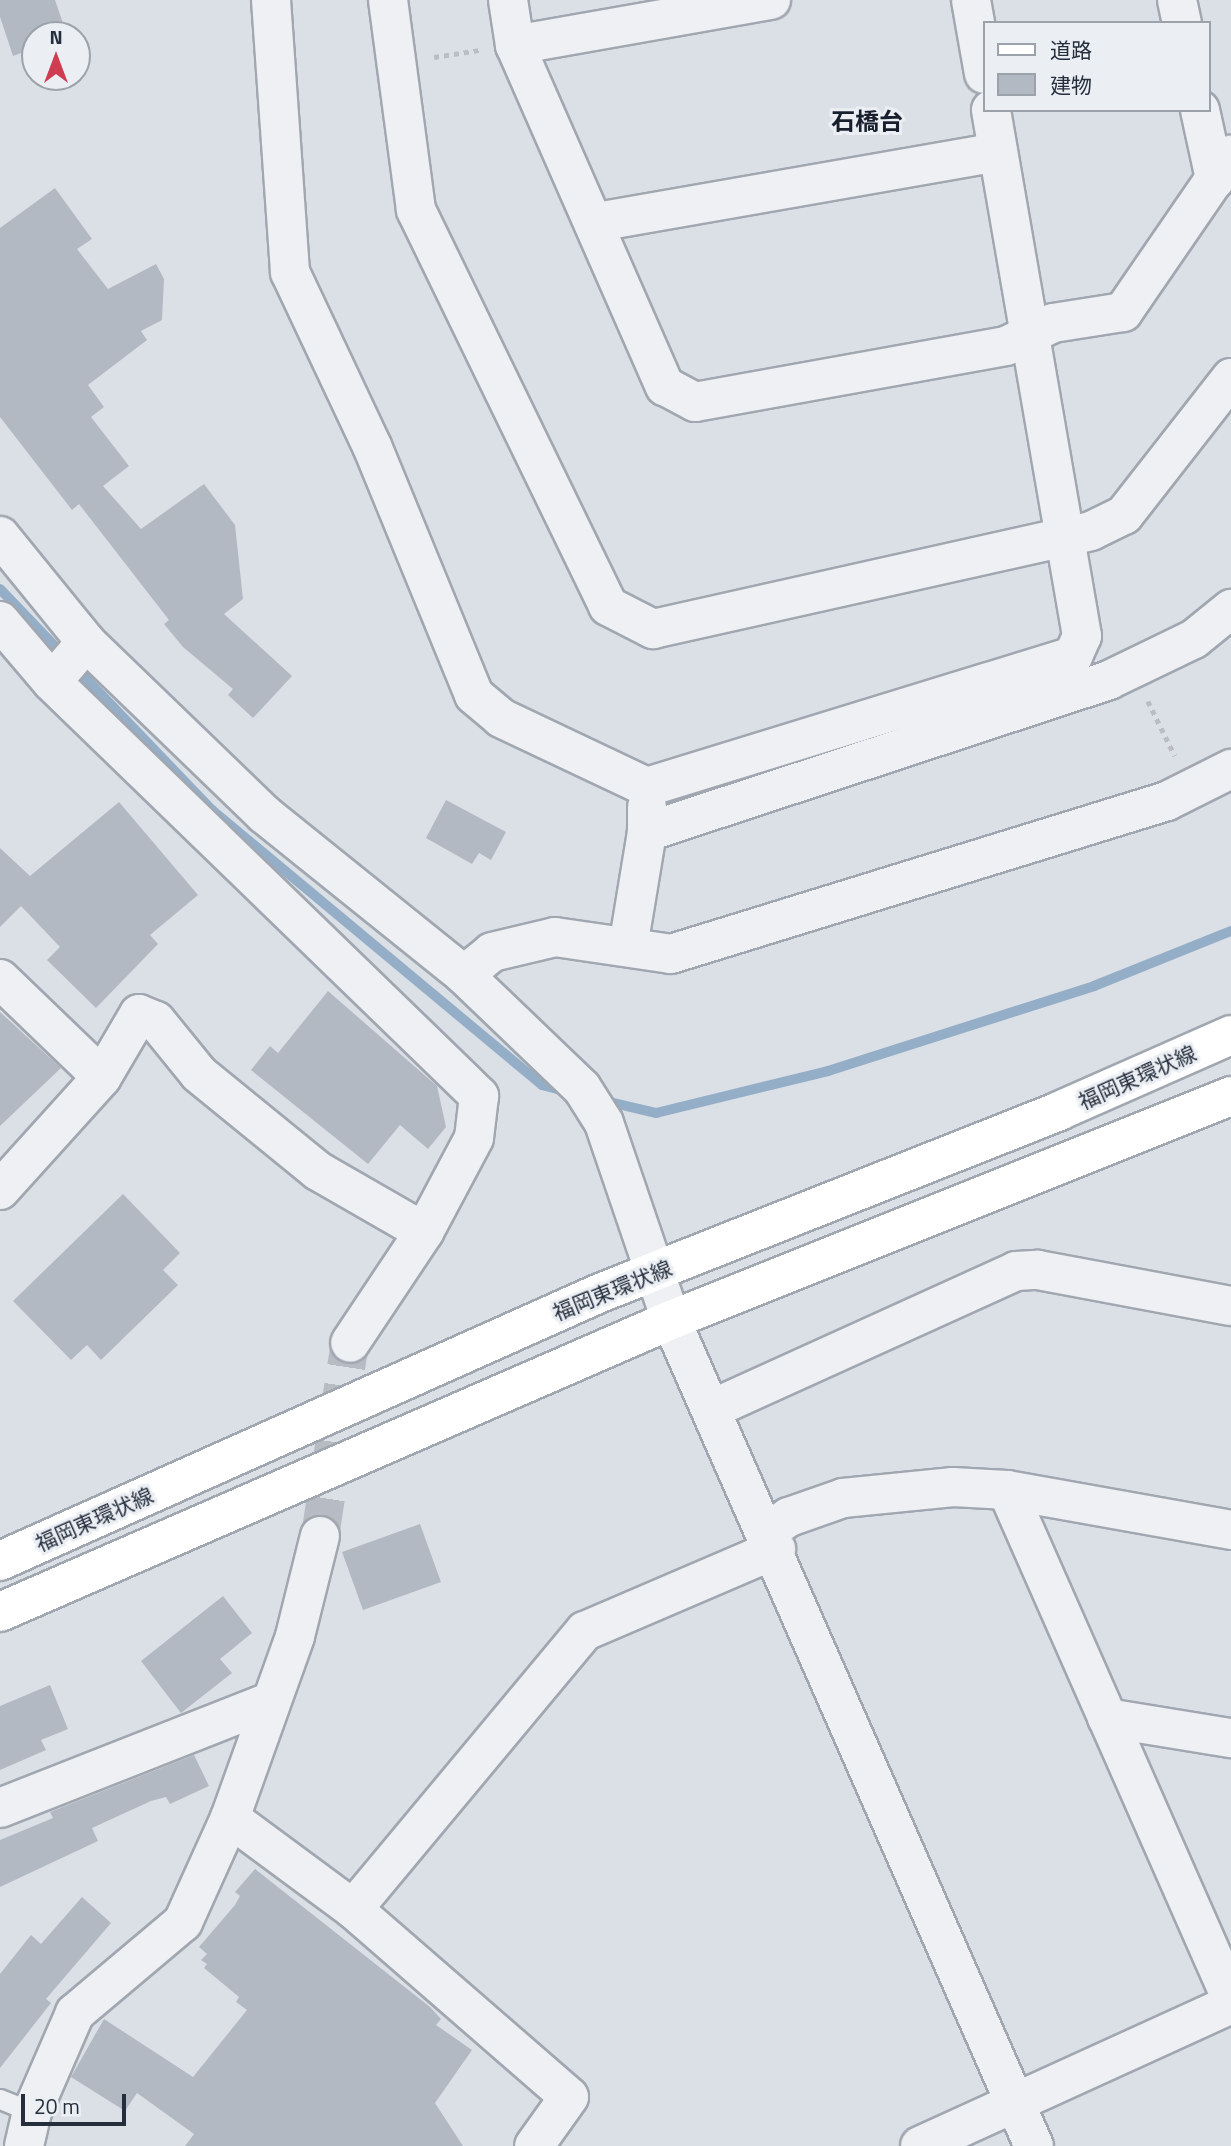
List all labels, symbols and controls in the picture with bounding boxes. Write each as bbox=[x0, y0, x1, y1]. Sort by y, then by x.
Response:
north arrow bbox=[21, 21, 91, 91]
legend bbox=[982, 21, 1210, 112]
text: N bbox=[49, 22, 63, 51]
text: 道路 bbox=[1050, 34, 1092, 66]
text: 建物 bbox=[1050, 69, 1092, 101]
district label: 石橋台 bbox=[831, 108, 903, 136]
street label: 福岡東環状線 bbox=[1074, 1040, 1200, 1114]
street label: 福岡東環状線 bbox=[549, 1255, 675, 1325]
street label: 福岡東環状線 bbox=[31, 1482, 157, 1556]
scale bar bbox=[24, 2080, 130, 2124]
text: 20 m bbox=[34, 2090, 80, 2122]

